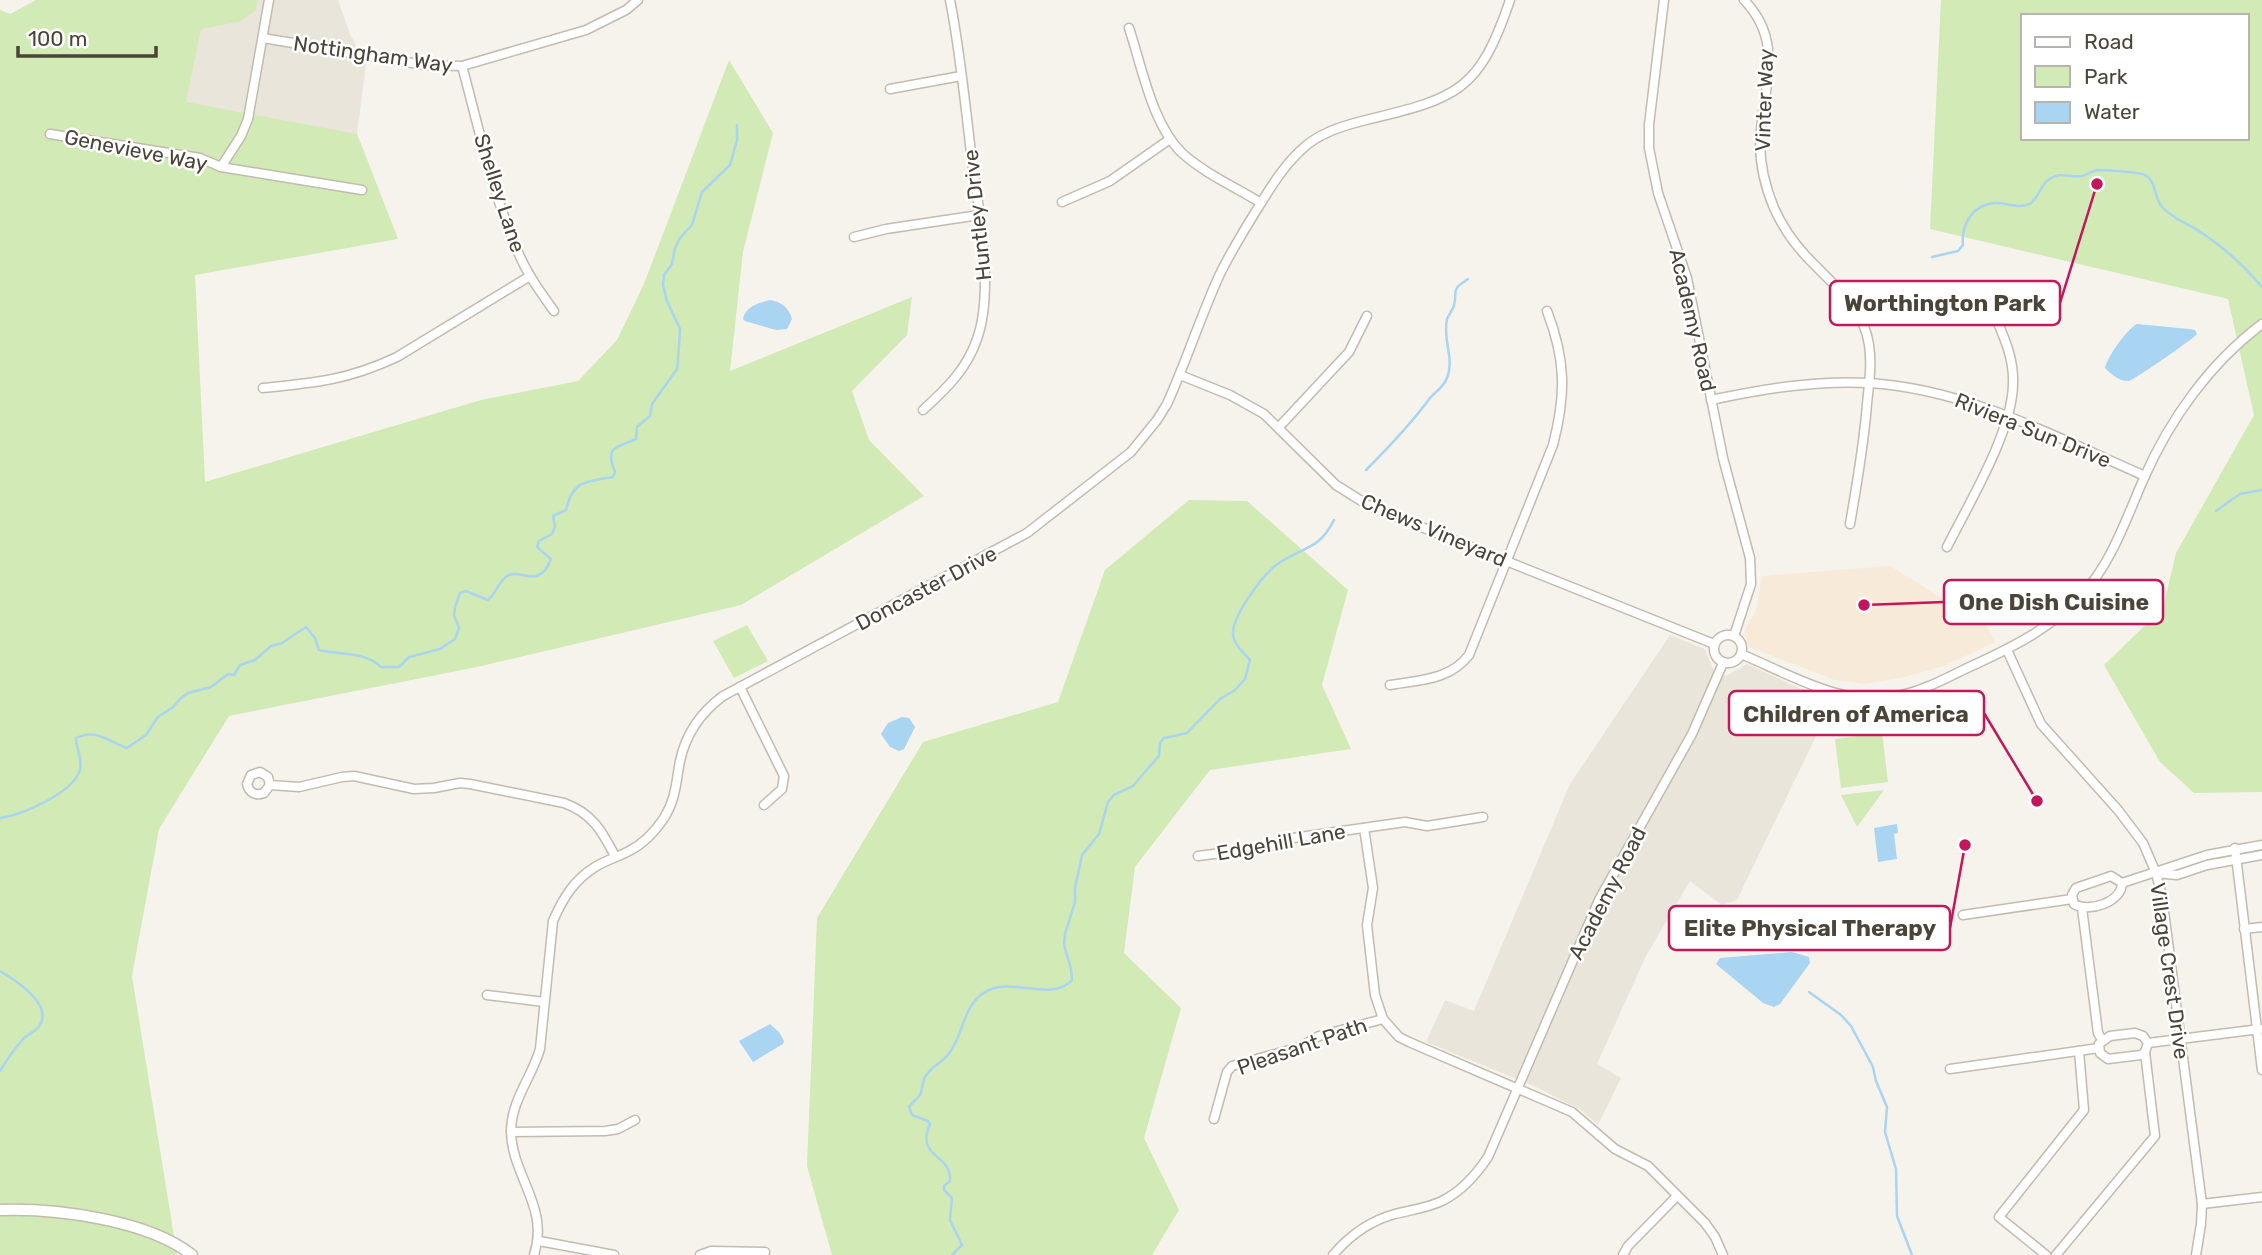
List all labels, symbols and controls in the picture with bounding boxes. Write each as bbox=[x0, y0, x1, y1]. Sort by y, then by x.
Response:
scale bar bbox=[18, 14, 156, 58]
legend bbox=[2021, 14, 2248, 140]
text: 100 m bbox=[28, 26, 87, 51]
text: Road bbox=[2084, 29, 2134, 54]
street label: Nottingham Way bbox=[292, 30, 455, 78]
street label: Vinter Way bbox=[1750, 48, 1778, 152]
text: Park bbox=[2084, 64, 2128, 89]
text: Water bbox=[2084, 99, 2140, 124]
street label: Genevieve Way bbox=[62, 124, 210, 176]
street label: Shelley Lane bbox=[469, 131, 531, 255]
street label: Huntley Drive bbox=[958, 148, 996, 282]
street label: Academy Road bbox=[1664, 246, 1722, 394]
callout: Worthington Park bbox=[1830, 281, 2060, 325]
text: Worthington Park bbox=[1844, 289, 2047, 317]
street label: Riviera Sun Drive bbox=[1951, 387, 2115, 473]
street label: Chews Vineyard bbox=[1357, 488, 1511, 572]
street label: Doncaster Drive bbox=[851, 540, 1001, 636]
callout: One Dish Cuisine bbox=[1944, 580, 2163, 624]
text: One Dish Cuisine bbox=[1959, 588, 2149, 616]
callout: Children of America bbox=[1729, 691, 1984, 735]
text: Children of America bbox=[1743, 700, 1969, 728]
street label: Edgehill Lane bbox=[1215, 818, 1347, 866]
street label: Academy Road bbox=[1563, 822, 1651, 964]
street label: Village Crest Drive bbox=[2145, 881, 2195, 1061]
callout: Elite Physical Therapy bbox=[1669, 906, 1950, 950]
text: Elite Physical Therapy bbox=[1684, 914, 1936, 942]
street label: Pleasant Path bbox=[1234, 1012, 1370, 1080]

